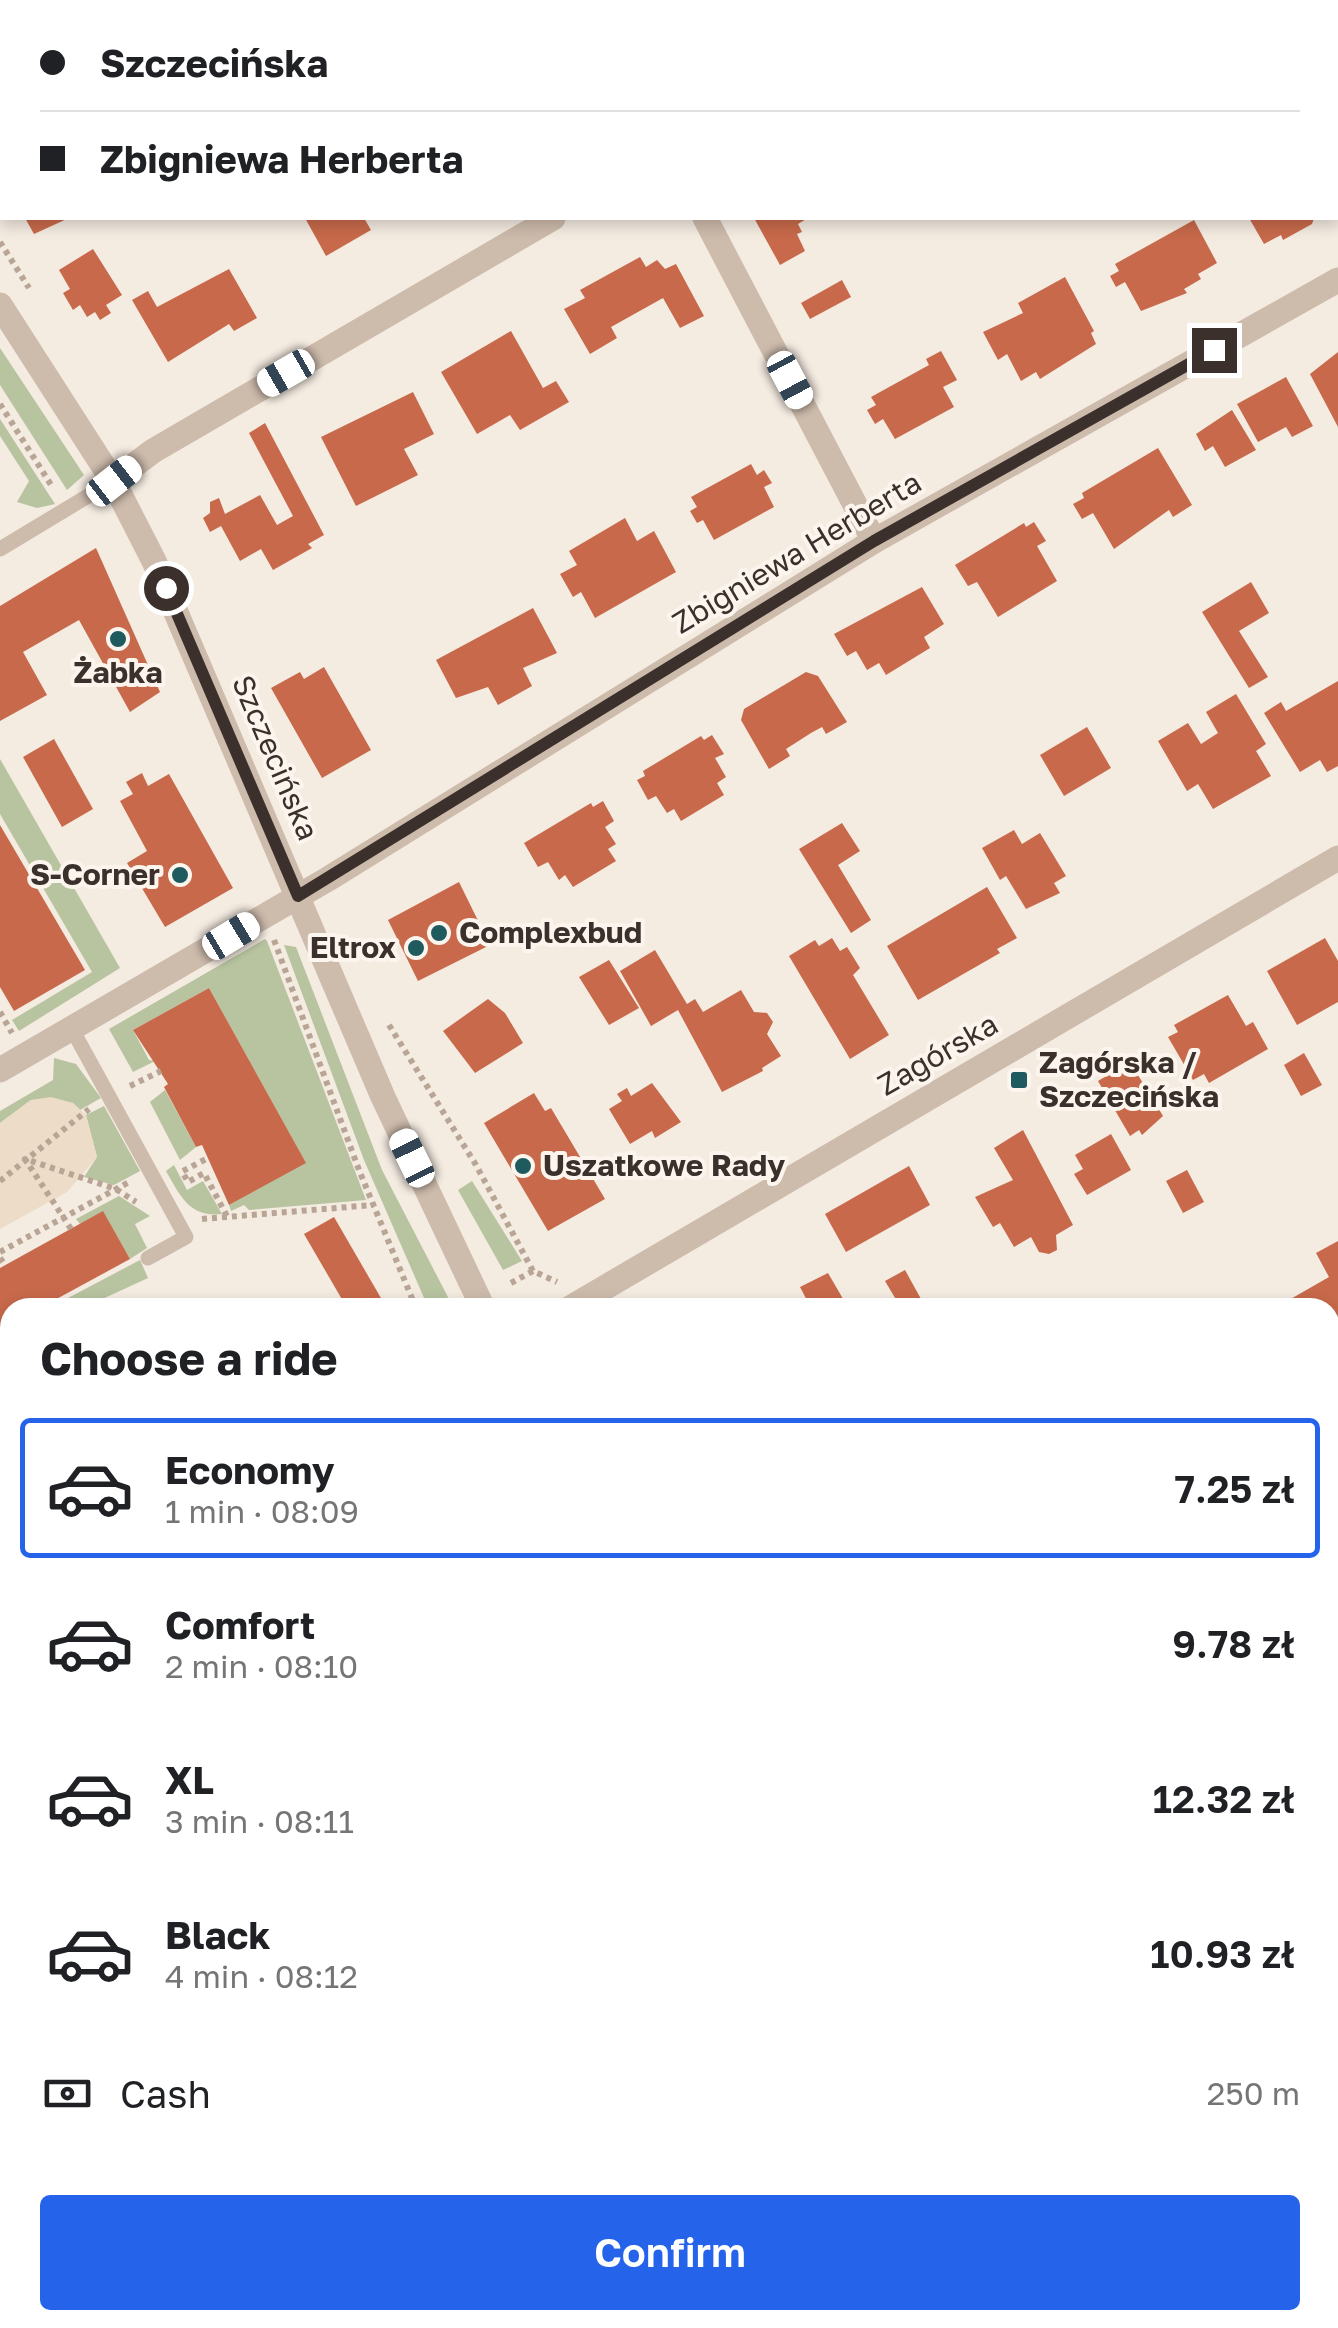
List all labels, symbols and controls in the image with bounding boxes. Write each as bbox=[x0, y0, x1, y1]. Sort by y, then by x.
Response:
text: Szczecińska bbox=[100, 40, 328, 85]
text: Zbigniewa Herberta bbox=[100, 136, 464, 181]
route end bbox=[1192, 328, 1237, 373]
car bbox=[253, 345, 319, 401]
car bbox=[763, 346, 817, 414]
car bbox=[81, 451, 147, 511]
street label: Zbigniewa Herberta bbox=[666, 464, 927, 641]
route start bbox=[144, 566, 189, 611]
marker: Żabka bbox=[107, 628, 129, 650]
place label: Żabka bbox=[73, 654, 163, 690]
street label: Szczecińska bbox=[225, 670, 327, 845]
place label: S-Corner bbox=[30, 856, 160, 892]
marker: S-Corner bbox=[169, 864, 191, 886]
car bbox=[198, 908, 264, 964]
place label: Complexbud bbox=[459, 914, 642, 950]
marker: Complexbud bbox=[428, 922, 450, 944]
place label: Eltrox bbox=[310, 929, 397, 965]
marker: Eltrox bbox=[405, 937, 427, 959]
street label: Zagórska bbox=[871, 1005, 1004, 1103]
place label: Zagórska / Szczecińska bbox=[1039, 1044, 1219, 1114]
marker: Zagórska / Szczecińska bbox=[1008, 1069, 1030, 1091]
car bbox=[385, 1124, 439, 1192]
place label: Uszatkowe Rady bbox=[543, 1147, 785, 1183]
marker: Uszatkowe Rady bbox=[512, 1155, 534, 1177]
text: Choose a ride bbox=[40, 1331, 338, 1385]
icon: car bbox=[45, 1443, 135, 1533]
text: Economy bbox=[165, 1447, 334, 1492]
text: 7.25 zł bbox=[1174, 1466, 1295, 1511]
text: 1 min · 08:09 bbox=[165, 1492, 359, 1530]
icon: car bbox=[45, 1598, 135, 1688]
text: Comfort bbox=[165, 1602, 315, 1647]
text: 9.78 zł bbox=[1172, 1621, 1295, 1666]
text: 2 min · 08:10 bbox=[165, 1647, 358, 1685]
icon: car bbox=[45, 1753, 135, 1843]
text: XL bbox=[165, 1757, 214, 1802]
text: 12.32 zł bbox=[1153, 1776, 1295, 1821]
text: 3 min · 08:11 bbox=[165, 1802, 354, 1840]
icon: car bbox=[45, 1908, 135, 1998]
text: Black bbox=[165, 1912, 270, 1957]
text: 10.93 zł bbox=[1150, 1931, 1295, 1976]
text: 4 min · 08:12 bbox=[165, 1957, 358, 1995]
icon: cash bbox=[40, 2066, 95, 2121]
text: Cash bbox=[120, 2071, 211, 2116]
text: 250 m bbox=[1207, 2074, 1300, 2112]
button: Confirm bbox=[40, 2195, 1300, 2310]

